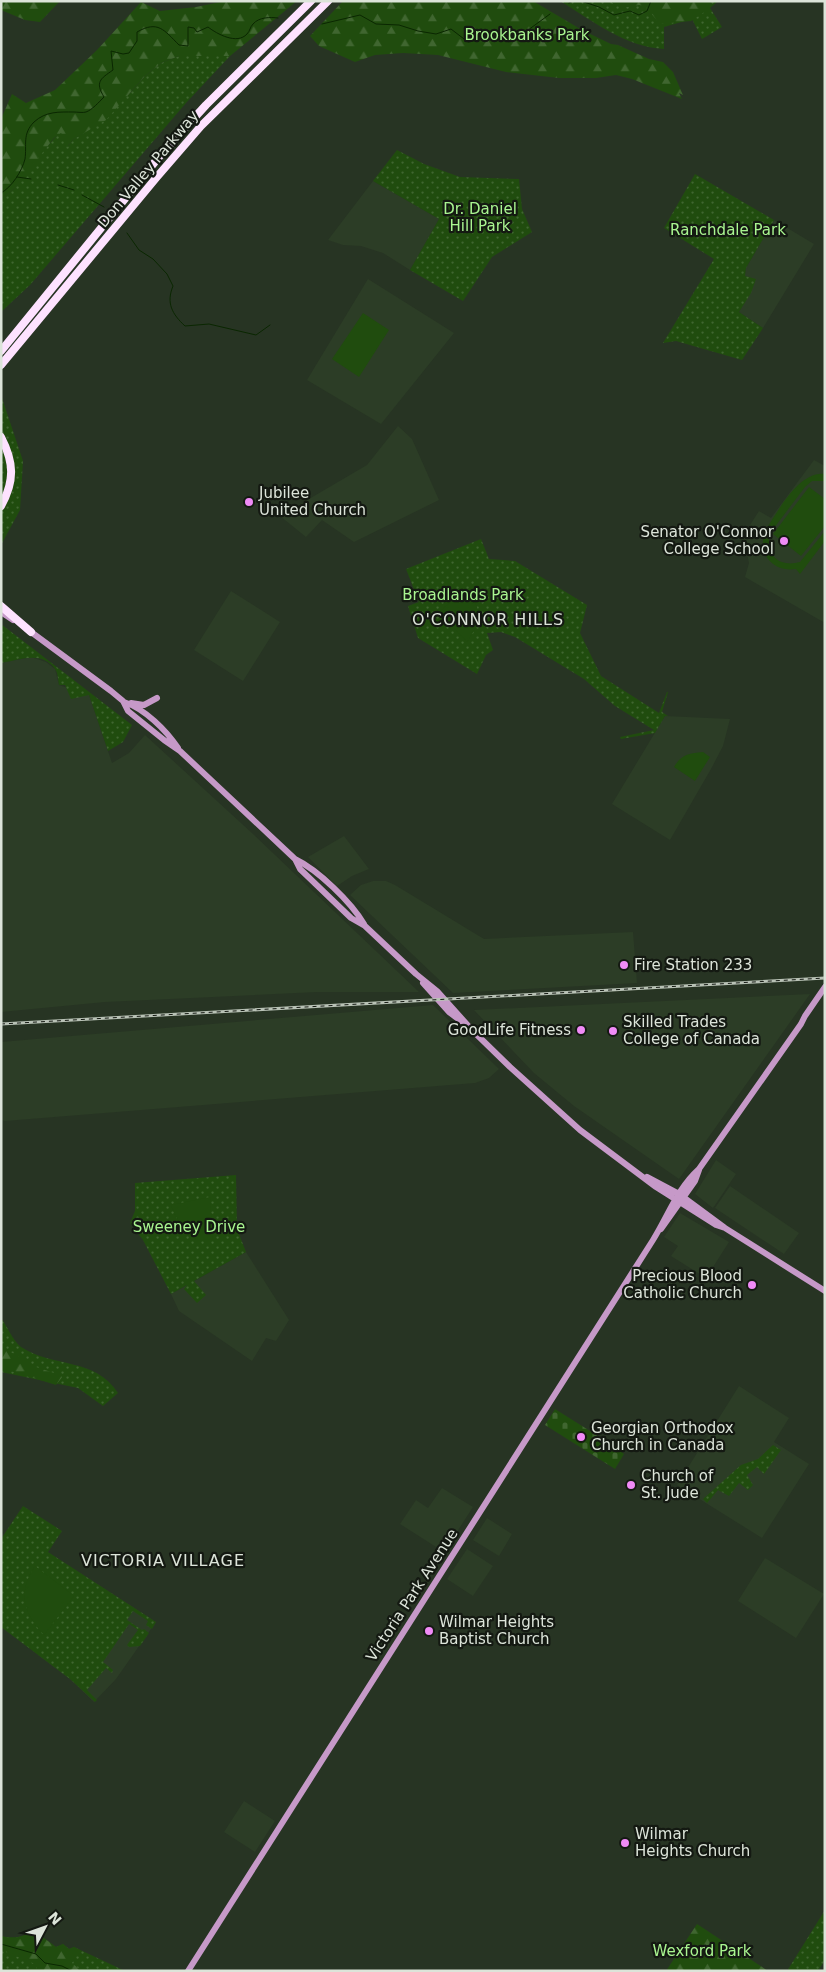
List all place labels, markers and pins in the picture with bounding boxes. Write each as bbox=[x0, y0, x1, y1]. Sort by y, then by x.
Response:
place label: Jubilee United Church bbox=[258, 484, 366, 519]
marker: Jubilee United Church bbox=[243, 496, 255, 508]
place label: Senator O'Connor College School bbox=[641, 523, 775, 558]
marker: Senator O'Connor College School bbox=[778, 535, 790, 547]
place label: Fire Station 233 bbox=[634, 956, 752, 974]
marker: Fire Station 233 bbox=[618, 959, 630, 971]
place label: Skilled Trades College of Canada bbox=[623, 1013, 760, 1048]
place label: GoodLife Fitness bbox=[448, 1021, 571, 1039]
marker: GoodLife Fitness bbox=[575, 1024, 587, 1036]
marker: Skilled Trades College of Canada bbox=[607, 1025, 619, 1037]
place label: Precious Blood Catholic Church bbox=[623, 1267, 742, 1302]
marker: Precious Blood Catholic Church bbox=[746, 1279, 758, 1291]
place label: Georgian Orthodox Church in Canada bbox=[591, 1419, 734, 1454]
marker: Georgian Orthodox Church in Canada bbox=[575, 1431, 587, 1443]
place label: Church of St. Jude bbox=[641, 1467, 714, 1502]
marker: Church of St. Jude bbox=[625, 1479, 637, 1491]
place label: Wilmar Heights Baptist Church bbox=[439, 1613, 554, 1648]
marker: Wilmar Heights Baptist Church bbox=[423, 1625, 435, 1637]
place label: Wilmar Heights Church bbox=[635, 1825, 750, 1860]
marker: Wilmar Heights Church bbox=[619, 1837, 631, 1849]

